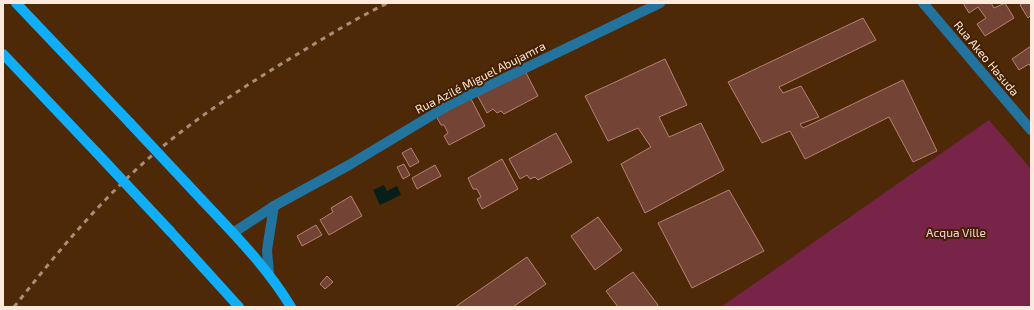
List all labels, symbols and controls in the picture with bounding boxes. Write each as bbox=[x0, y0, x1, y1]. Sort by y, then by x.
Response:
street label: Rua Akeo Hasuda bbox=[952, 18, 1022, 98]
street label: Rua Azilé Miguel Abujamra bbox=[413, 38, 548, 117]
park label: Acqua Ville bbox=[926, 225, 986, 239]

